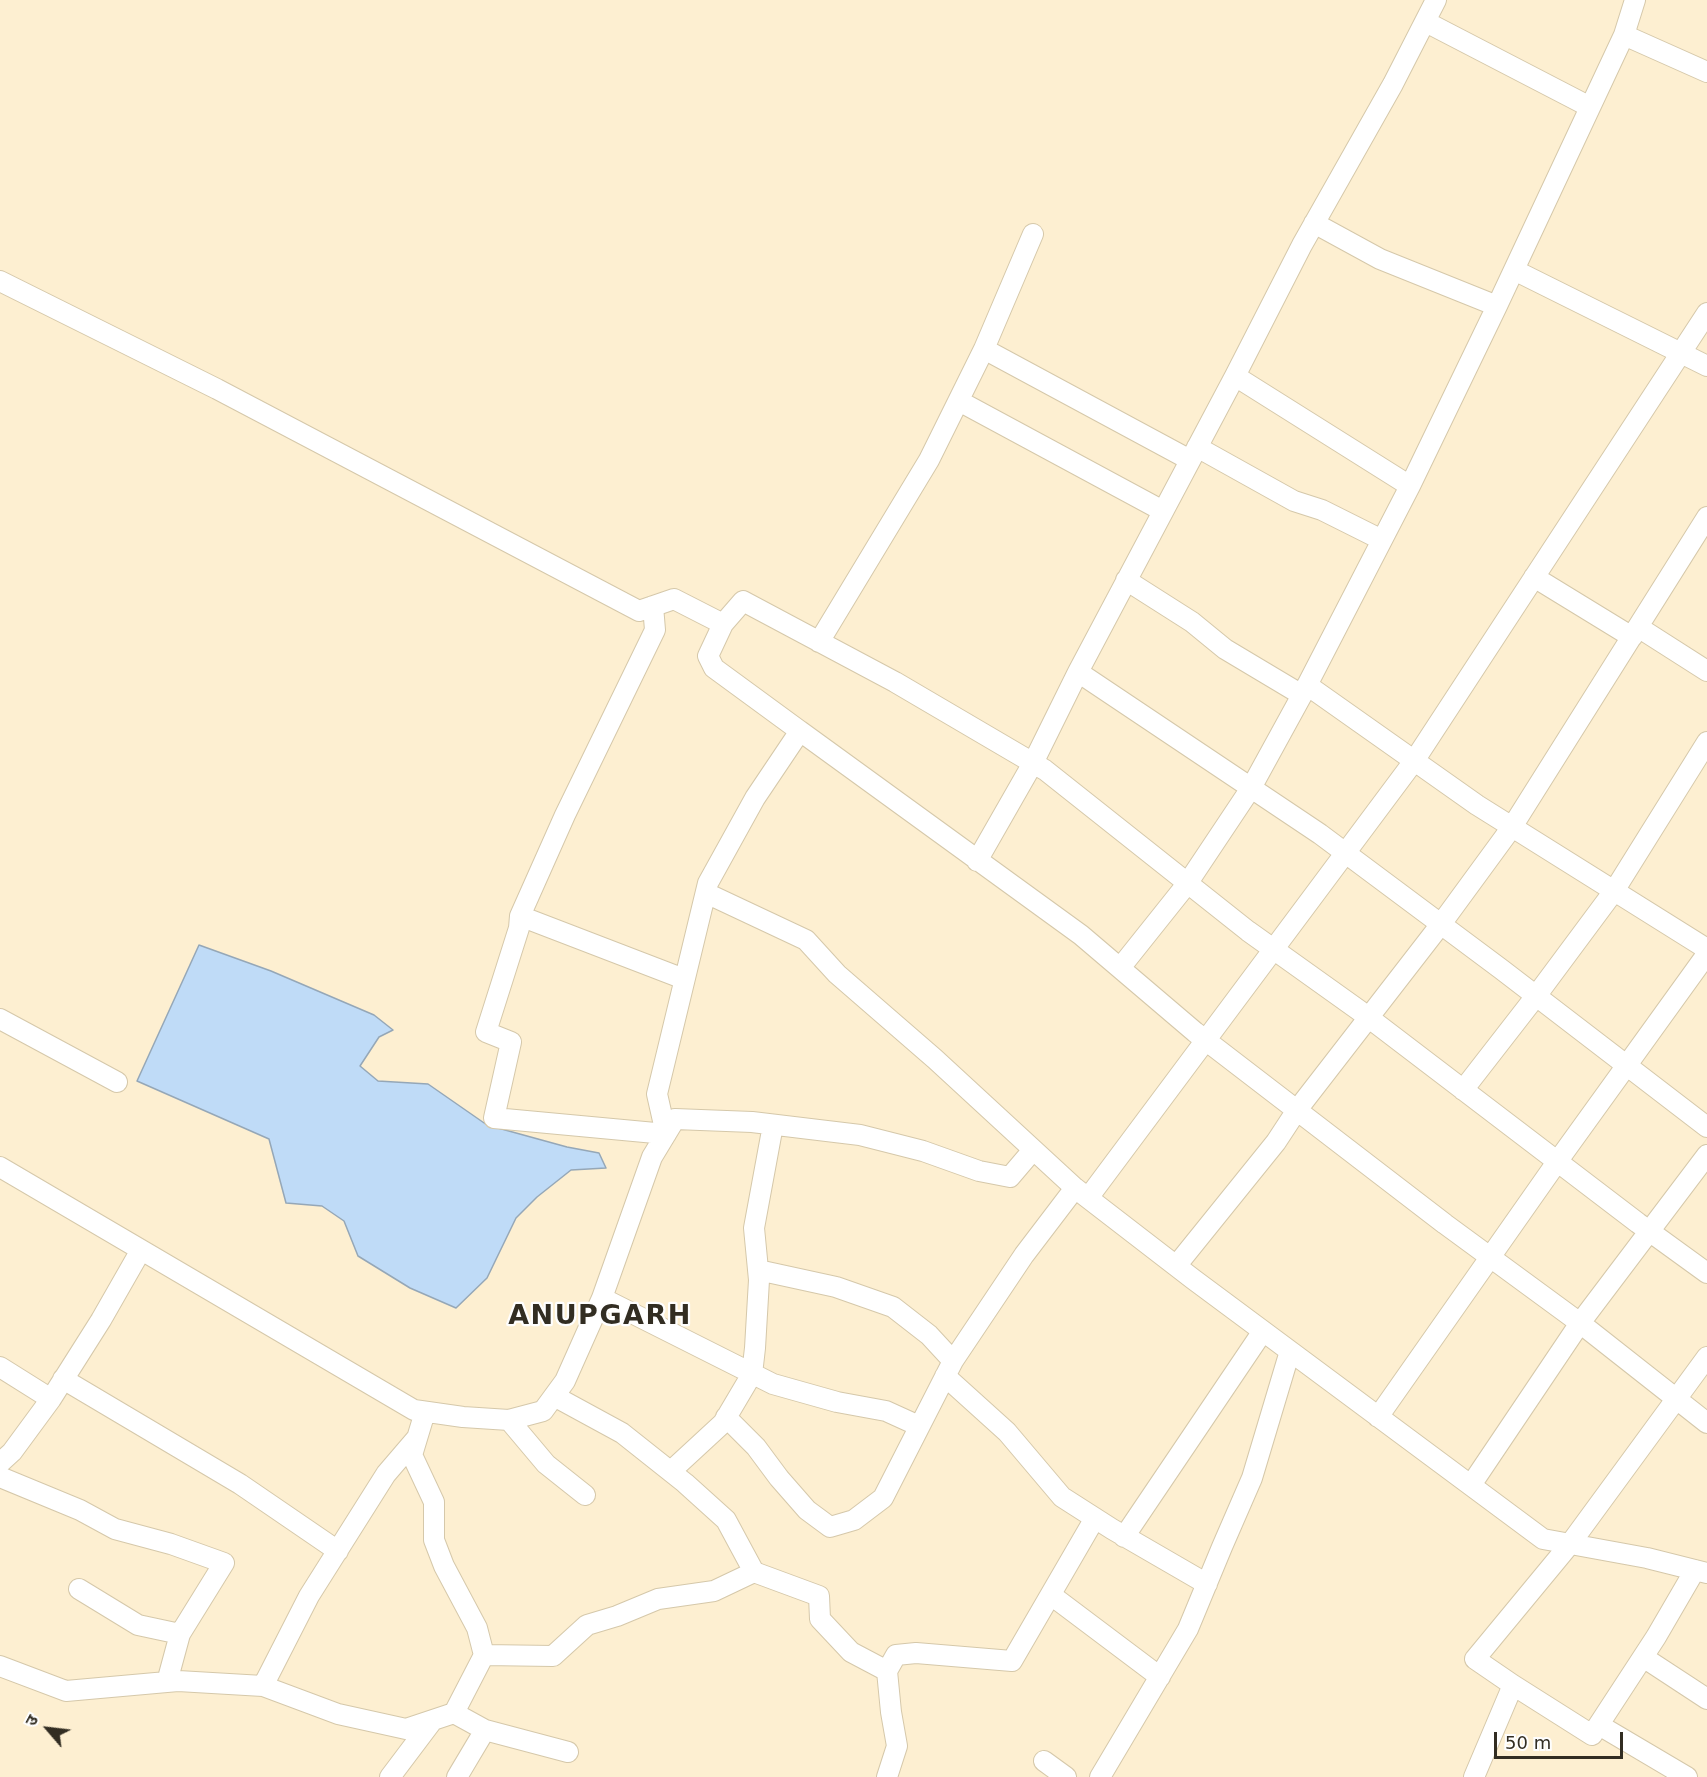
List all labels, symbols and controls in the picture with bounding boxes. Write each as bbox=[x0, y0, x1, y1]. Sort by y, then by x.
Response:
district label: ANUPGARH bbox=[508, 1301, 692, 1333]
north arrow bbox=[18, 1699, 78, 1759]
text: उ bbox=[21, 1712, 42, 1729]
scale bar bbox=[1497, 1720, 1626, 1758]
text: 50 m bbox=[1505, 1732, 1551, 1753]

